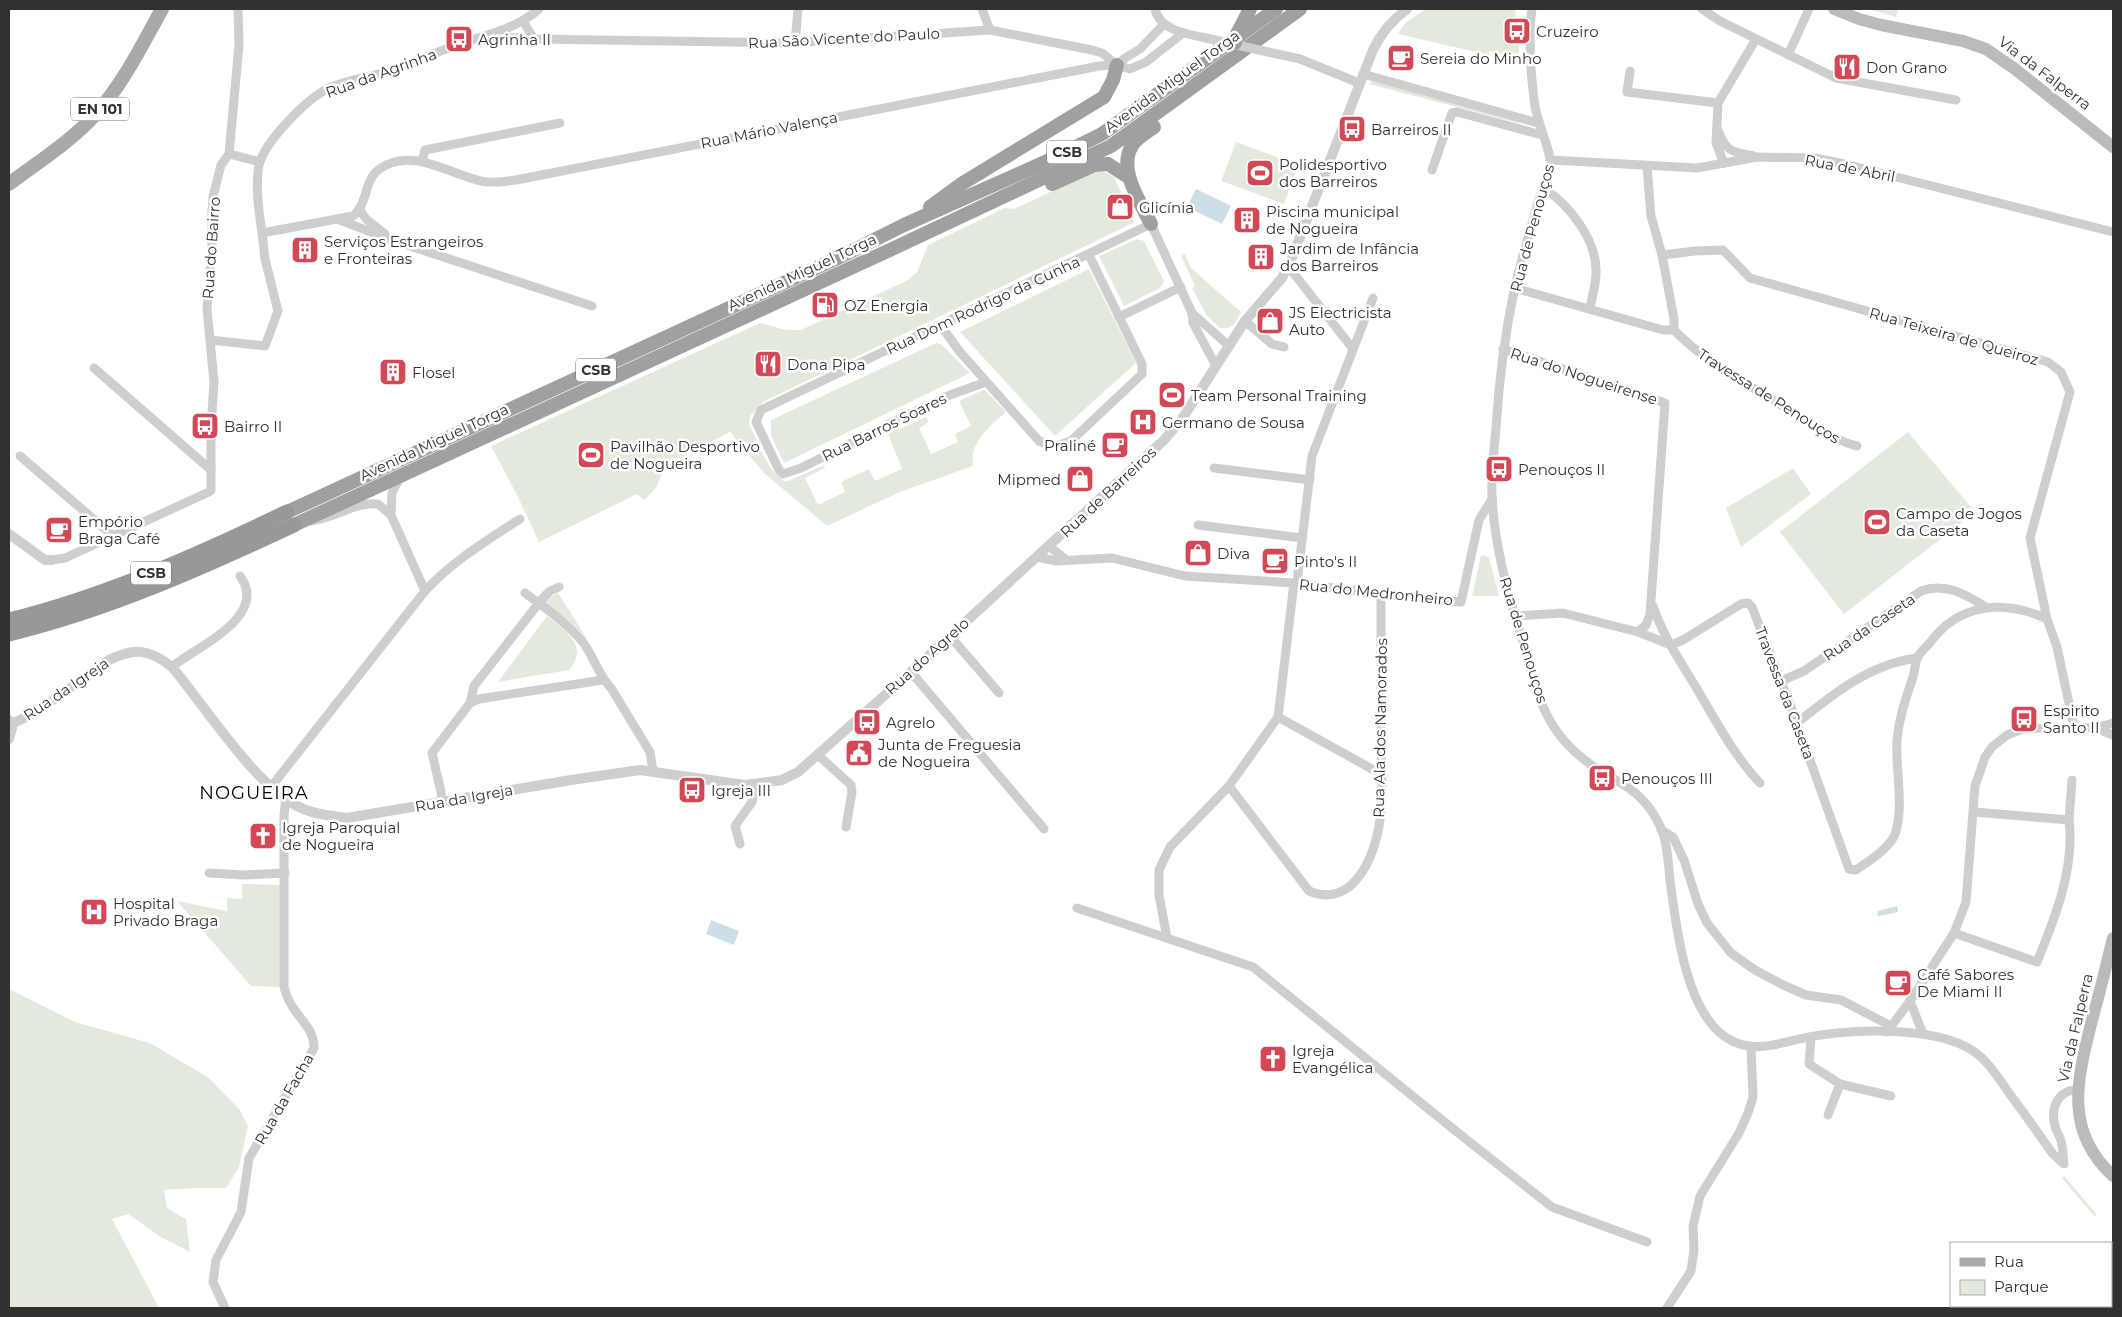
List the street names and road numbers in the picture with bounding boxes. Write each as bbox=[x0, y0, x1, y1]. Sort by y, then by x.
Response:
street label: Rua São Vicente do Paulo bbox=[748, 23, 940, 53]
street label: Avenida Miguel Torga bbox=[1101, 26, 1243, 136]
street label: Via da Falperra bbox=[1995, 32, 2095, 114]
street label: Rua da Agrinha bbox=[323, 44, 439, 102]
road number: EN 101 bbox=[71, 98, 129, 120]
street label: Rua Mário Valença bbox=[699, 107, 839, 153]
road number: CSB bbox=[1047, 140, 1087, 163]
street label: Rua de Abril bbox=[1803, 150, 1897, 186]
street label: Rua de Penouços bbox=[1506, 162, 1558, 294]
street label: Rua do Bairro bbox=[198, 196, 224, 300]
street label: Avenida Miguel Torga bbox=[724, 229, 880, 315]
street label: Rua Dom Rodrigo da Cunha bbox=[883, 252, 1083, 358]
street label: Rua Teixeira de Queiroz bbox=[1867, 303, 2041, 369]
street label: Rua do Nogueirense bbox=[1508, 343, 1660, 409]
street label: Travessa de Penouços bbox=[1694, 344, 1844, 448]
road number: CSB bbox=[576, 358, 616, 382]
street label: Rua Barros Soares bbox=[819, 389, 949, 465]
street label: Avenida Miguel Torga bbox=[356, 399, 512, 485]
street label: Rua de Barreiros bbox=[1056, 443, 1160, 541]
road number: CSB bbox=[131, 562, 171, 584]
street label: Rua do Medronheiro bbox=[1298, 574, 1454, 610]
street label: Rua de Penouços bbox=[1496, 575, 1552, 705]
street label: Rua da Caseta bbox=[1819, 589, 1919, 665]
street label: Rua do Agrelo bbox=[881, 613, 973, 699]
street label: Travessa da Caseta bbox=[1751, 624, 1819, 762]
street label: Rua Ala dos Namorados bbox=[1369, 638, 1391, 818]
street label: Rua da Igreja bbox=[20, 653, 112, 725]
street label: Rua da Igreja bbox=[414, 780, 514, 816]
street label: Via da Falperra bbox=[2053, 972, 2097, 1084]
street label: Rua da Facha bbox=[250, 1050, 318, 1148]

